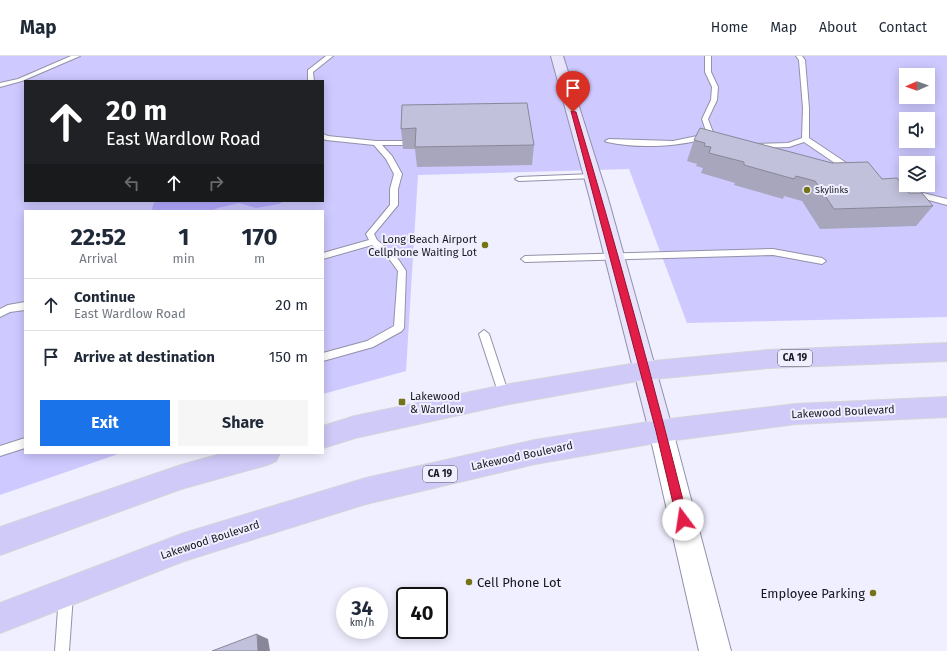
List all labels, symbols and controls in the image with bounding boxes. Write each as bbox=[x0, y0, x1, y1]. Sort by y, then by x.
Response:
text: Map bbox=[20, 16, 57, 39]
text: Home bbox=[711, 19, 748, 36]
text: Map bbox=[770, 19, 797, 36]
text: About bbox=[819, 19, 857, 36]
text: Contact bbox=[879, 19, 927, 36]
north arrow bbox=[899, 68, 935, 104]
map controls bbox=[899, 68, 935, 192]
pin bbox=[556, 71, 590, 112]
icon: arrive bbox=[562, 77, 584, 99]
text: 20 m bbox=[106, 94, 167, 127]
icon: ahead bbox=[40, 96, 92, 148]
button: sound bbox=[899, 112, 935, 148]
text: East Wardlow Road bbox=[106, 128, 261, 150]
button: layers bbox=[899, 156, 935, 192]
icon: left bbox=[121, 172, 143, 194]
icon: ahead bbox=[163, 172, 185, 194]
icon: right bbox=[205, 172, 227, 194]
marker: Skylinks bbox=[802, 185, 812, 195]
place label: Skylinks bbox=[815, 185, 848, 195]
text: 22:52 bbox=[70, 223, 126, 251]
text: 1 bbox=[178, 223, 189, 251]
text: 170 bbox=[241, 223, 278, 251]
place label: Long Beach Airport Cellphone Waiting Lot bbox=[368, 233, 477, 259]
marker: Long Beach Airport Cellphone Waiting Lot bbox=[480, 240, 490, 250]
text: Arrival bbox=[79, 251, 117, 266]
text: min bbox=[173, 251, 195, 266]
text: m bbox=[254, 251, 265, 266]
text: Continue bbox=[74, 288, 135, 306]
icon: ahead bbox=[40, 294, 62, 316]
text: 20 m bbox=[275, 296, 308, 314]
text: East Wardlow Road bbox=[74, 306, 186, 321]
icon: arrive bbox=[40, 346, 62, 368]
text: Arrive at destination bbox=[74, 348, 215, 366]
text: 150 m bbox=[269, 348, 308, 366]
road number: CA 19 bbox=[778, 350, 812, 366]
place label: Lakewood & Wardlow bbox=[410, 390, 464, 416]
marker: Lakewood & Wardlow bbox=[397, 397, 407, 407]
button: Exit bbox=[40, 400, 170, 446]
button: Share bbox=[178, 400, 308, 446]
street label: Lakewood Boulevard bbox=[791, 403, 895, 421]
street label: Lakewood Boulevard bbox=[470, 439, 574, 473]
road number: CA 19 bbox=[423, 466, 457, 482]
position arrow bbox=[662, 499, 704, 541]
street label: Lakewood Boulevard bbox=[159, 518, 261, 562]
place label: Cell Phone Lot bbox=[477, 575, 562, 590]
marker: Cell Phone Lot bbox=[464, 577, 474, 587]
place label: Employee Parking bbox=[760, 586, 865, 601]
speed limit sign: 40 bbox=[396, 587, 448, 639]
marker: Employee Parking bbox=[868, 588, 878, 598]
text: 34 bbox=[351, 596, 373, 620]
text: km/h bbox=[350, 617, 374, 629]

